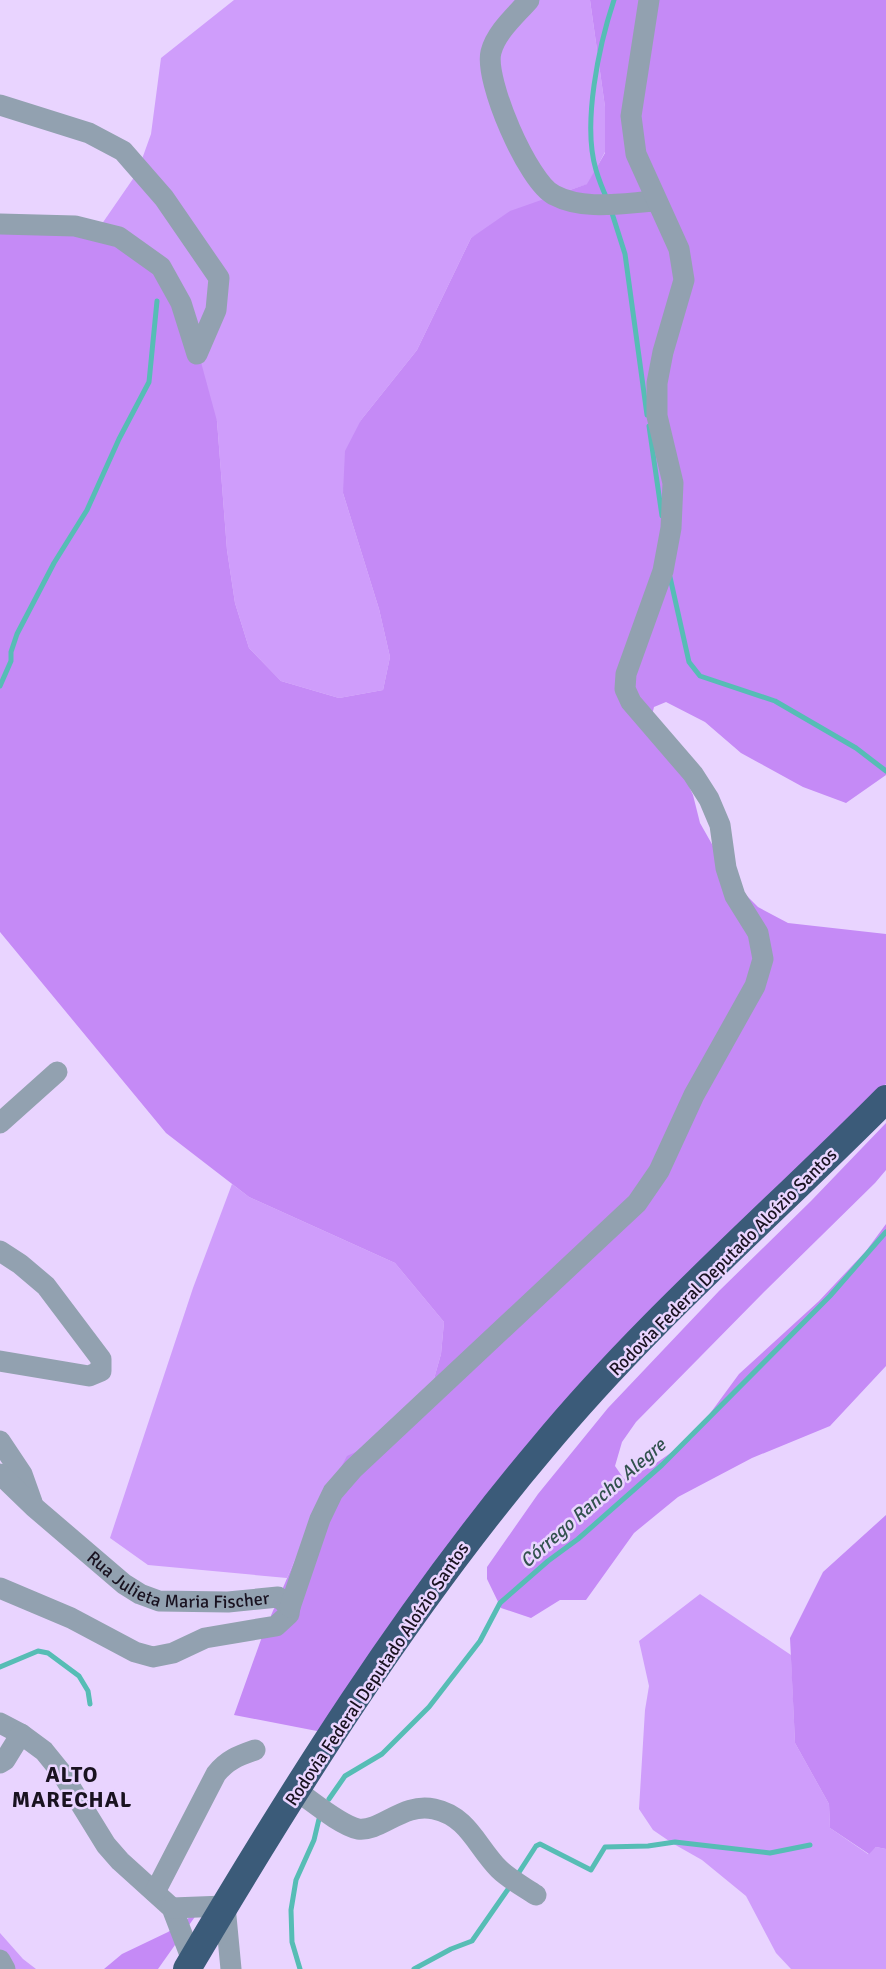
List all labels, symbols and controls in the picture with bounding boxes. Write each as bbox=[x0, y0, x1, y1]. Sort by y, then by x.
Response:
street label: Rodovia Federal Deputado Aloízio Santos bbox=[605, 1144, 841, 1380]
water label: Córrego Rancho Alegre bbox=[515, 1432, 672, 1573]
street label: Rodovia Federal Deputado Aloízio Santos bbox=[280, 1538, 474, 1810]
street label: Rua Julieta Maria Fischer bbox=[83, 1546, 271, 1613]
district label: ALTO MARECHAL bbox=[12, 1761, 132, 1813]

